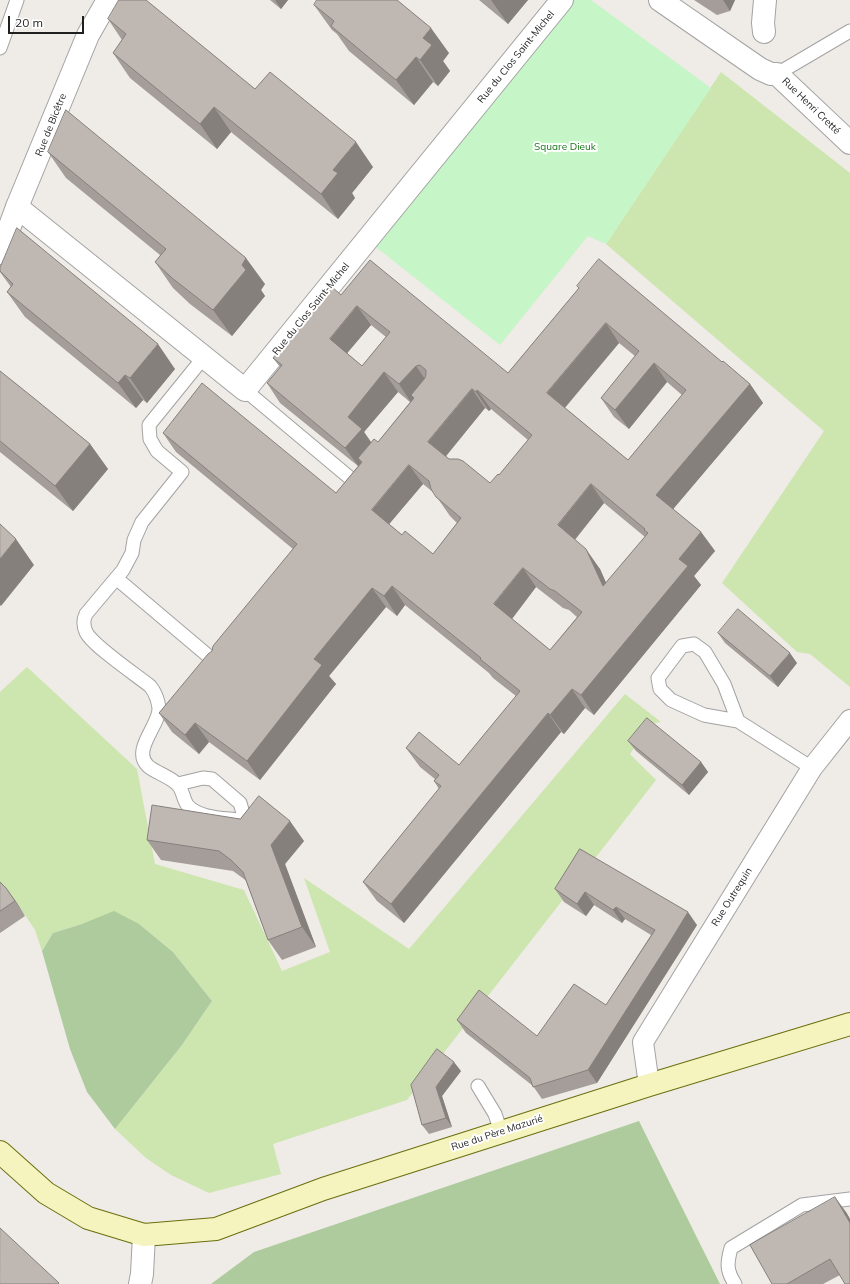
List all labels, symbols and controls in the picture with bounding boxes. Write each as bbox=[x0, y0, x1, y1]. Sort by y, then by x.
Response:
scale bar bbox=[10, 8, 86, 34]
street label: Rue du Clos Saint-Michel bbox=[475, 8, 557, 106]
text: 20 m bbox=[15, 15, 43, 30]
street label: Rue Henri Cretté bbox=[779, 75, 843, 137]
street label: Rue de Bicêtre bbox=[33, 92, 69, 158]
park label: Square Dieuk bbox=[534, 141, 596, 153]
street label: Rue du Clos Saint-Michel bbox=[270, 260, 352, 358]
street label: Rue Outrequin bbox=[709, 866, 755, 928]
street label: Rue du Père Mazurié bbox=[450, 1113, 544, 1153]

